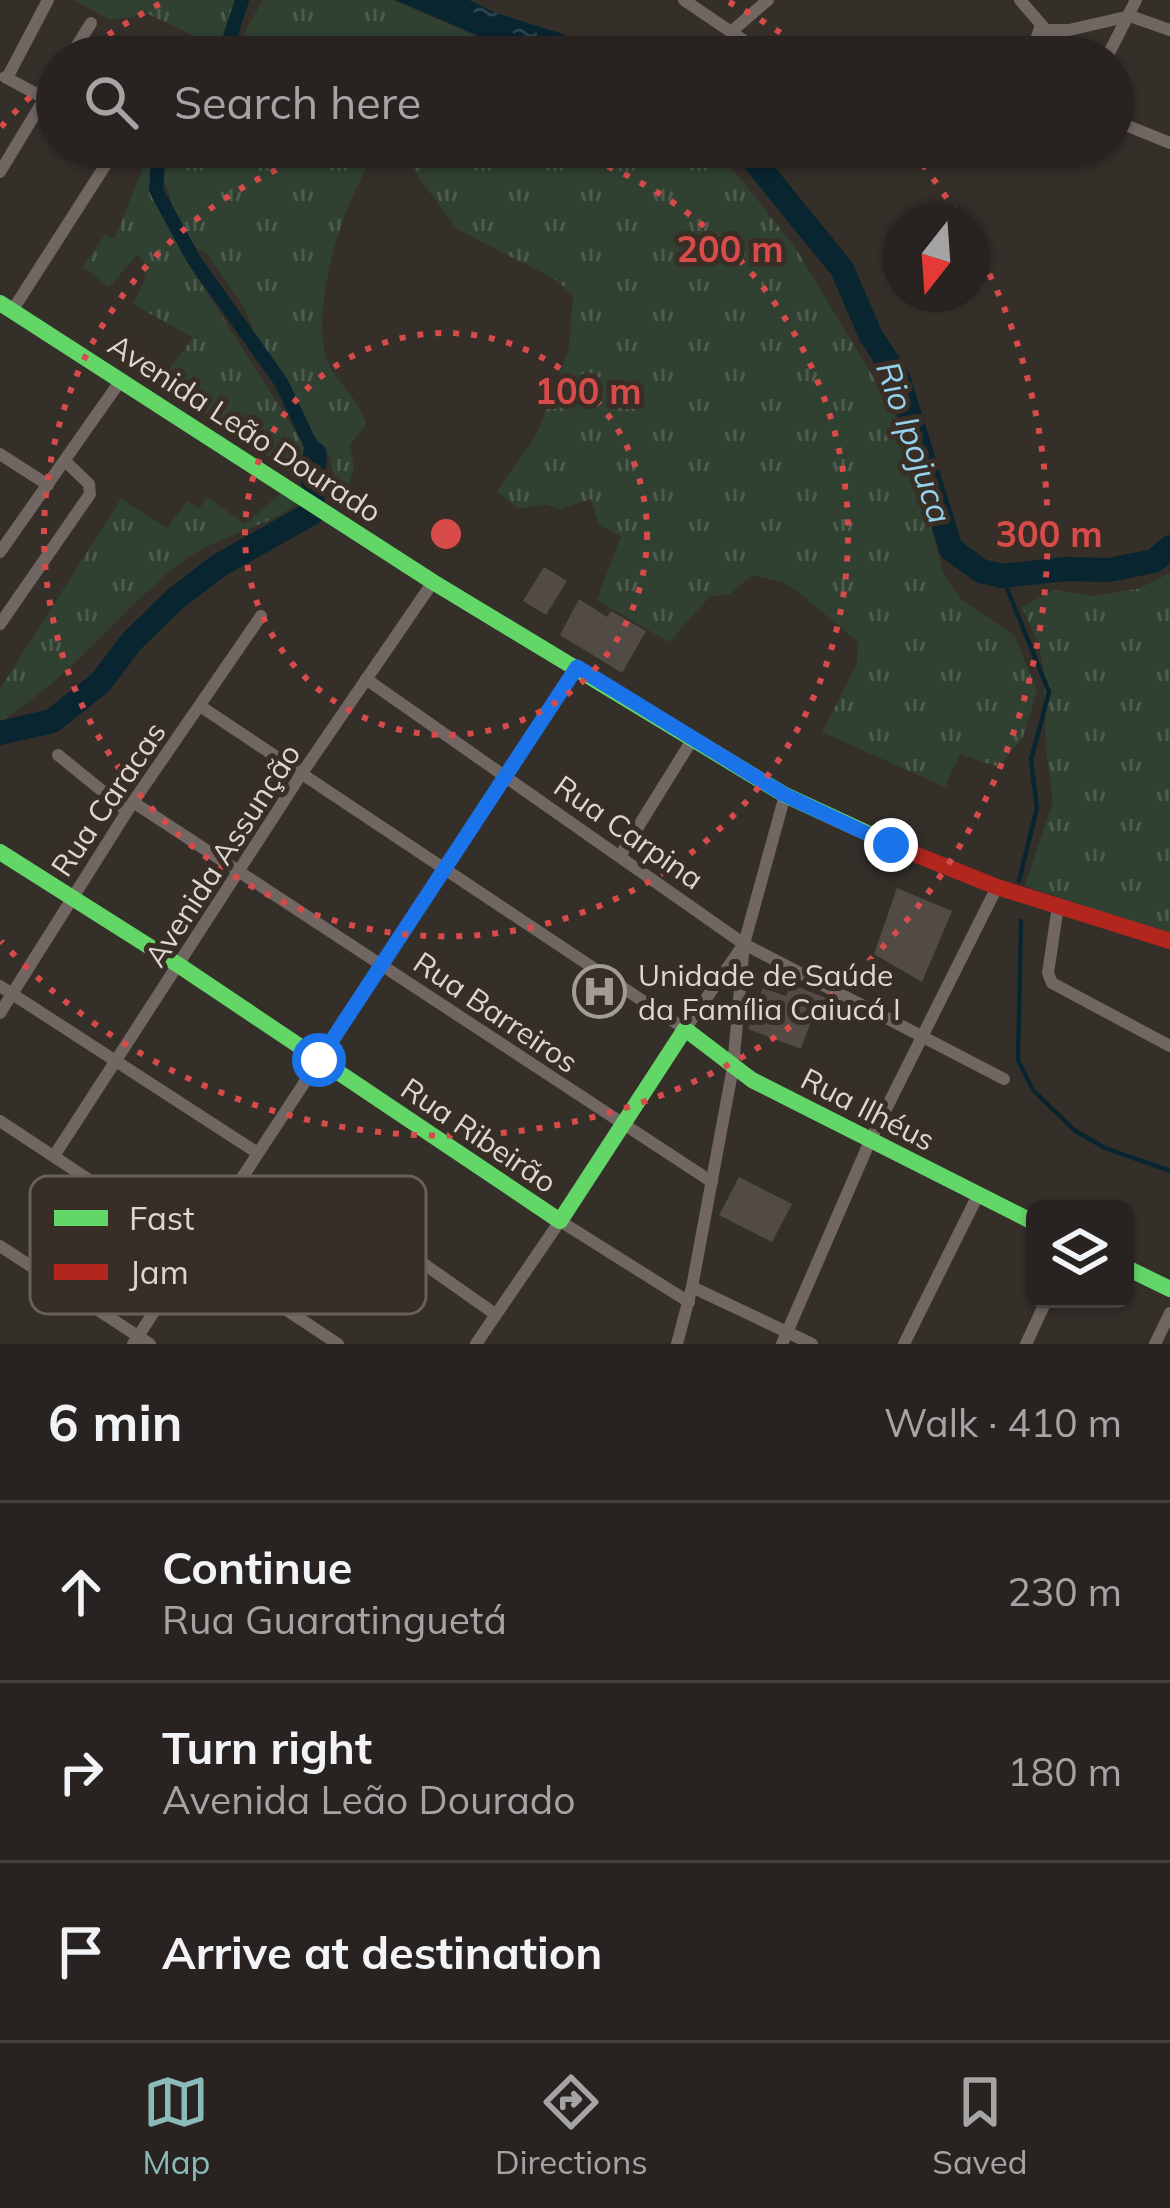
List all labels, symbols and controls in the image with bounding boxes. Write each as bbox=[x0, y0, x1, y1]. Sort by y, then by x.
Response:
search box bbox=[36, 36, 1134, 168]
icon: search bbox=[78, 69, 144, 135]
text: Search here bbox=[174, 74, 421, 130]
north arrow bbox=[882, 204, 990, 312]
text: 200 m bbox=[676, 226, 784, 271]
street label: Avenida Leão Dourado bbox=[101, 325, 389, 531]
water label: Rio Ipojuca bbox=[868, 356, 962, 528]
text: 100 m bbox=[534, 368, 642, 413]
text: 300 m bbox=[995, 511, 1103, 556]
centre of rings bbox=[425, 513, 467, 555]
street label: Rua Caracas bbox=[42, 714, 174, 884]
street label: Avenida Assunção bbox=[136, 736, 308, 974]
street label: Rua Carpina bbox=[547, 767, 711, 897]
route end bbox=[864, 818, 918, 872]
street label: Rua Barreiros bbox=[407, 943, 585, 1081]
place label: Unidade de Saúde da Família Caiucá I bbox=[638, 956, 901, 1028]
hospital icon: Unidade de Saúde da Família Caiucá I bbox=[571, 964, 627, 1020]
route start bbox=[292, 1033, 346, 1087]
street label: Rua Ilhéus bbox=[795, 1059, 941, 1159]
street label: Rua Ribeirão bbox=[394, 1069, 564, 1201]
legend bbox=[30, 1176, 426, 1314]
text: Fast bbox=[129, 1197, 194, 1238]
map controls bbox=[1026, 1200, 1134, 1308]
button: layers bbox=[1026, 1200, 1134, 1308]
text: Jam bbox=[129, 1251, 189, 1292]
text: 6 min bbox=[48, 1390, 183, 1454]
text: Walk · 410 m bbox=[884, 1398, 1122, 1447]
text: Continue bbox=[162, 1539, 352, 1595]
icon: ahead bbox=[48, 1559, 114, 1625]
text: 230 m bbox=[1007, 1567, 1122, 1616]
text: Rua Guaratinguetá bbox=[162, 1595, 507, 1644]
text: Turn right bbox=[162, 1719, 372, 1775]
icon: right bbox=[48, 1739, 114, 1805]
text: 180 m bbox=[1007, 1747, 1122, 1796]
text: Avenida Leão Dourado bbox=[162, 1775, 575, 1824]
icon: arrive bbox=[48, 1919, 114, 1985]
text: Arrive at destination bbox=[162, 1924, 602, 1980]
tab: Map bbox=[142, 2069, 210, 2182]
tab: Directions bbox=[495, 2069, 648, 2182]
tab: Saved bbox=[932, 2069, 1028, 2182]

